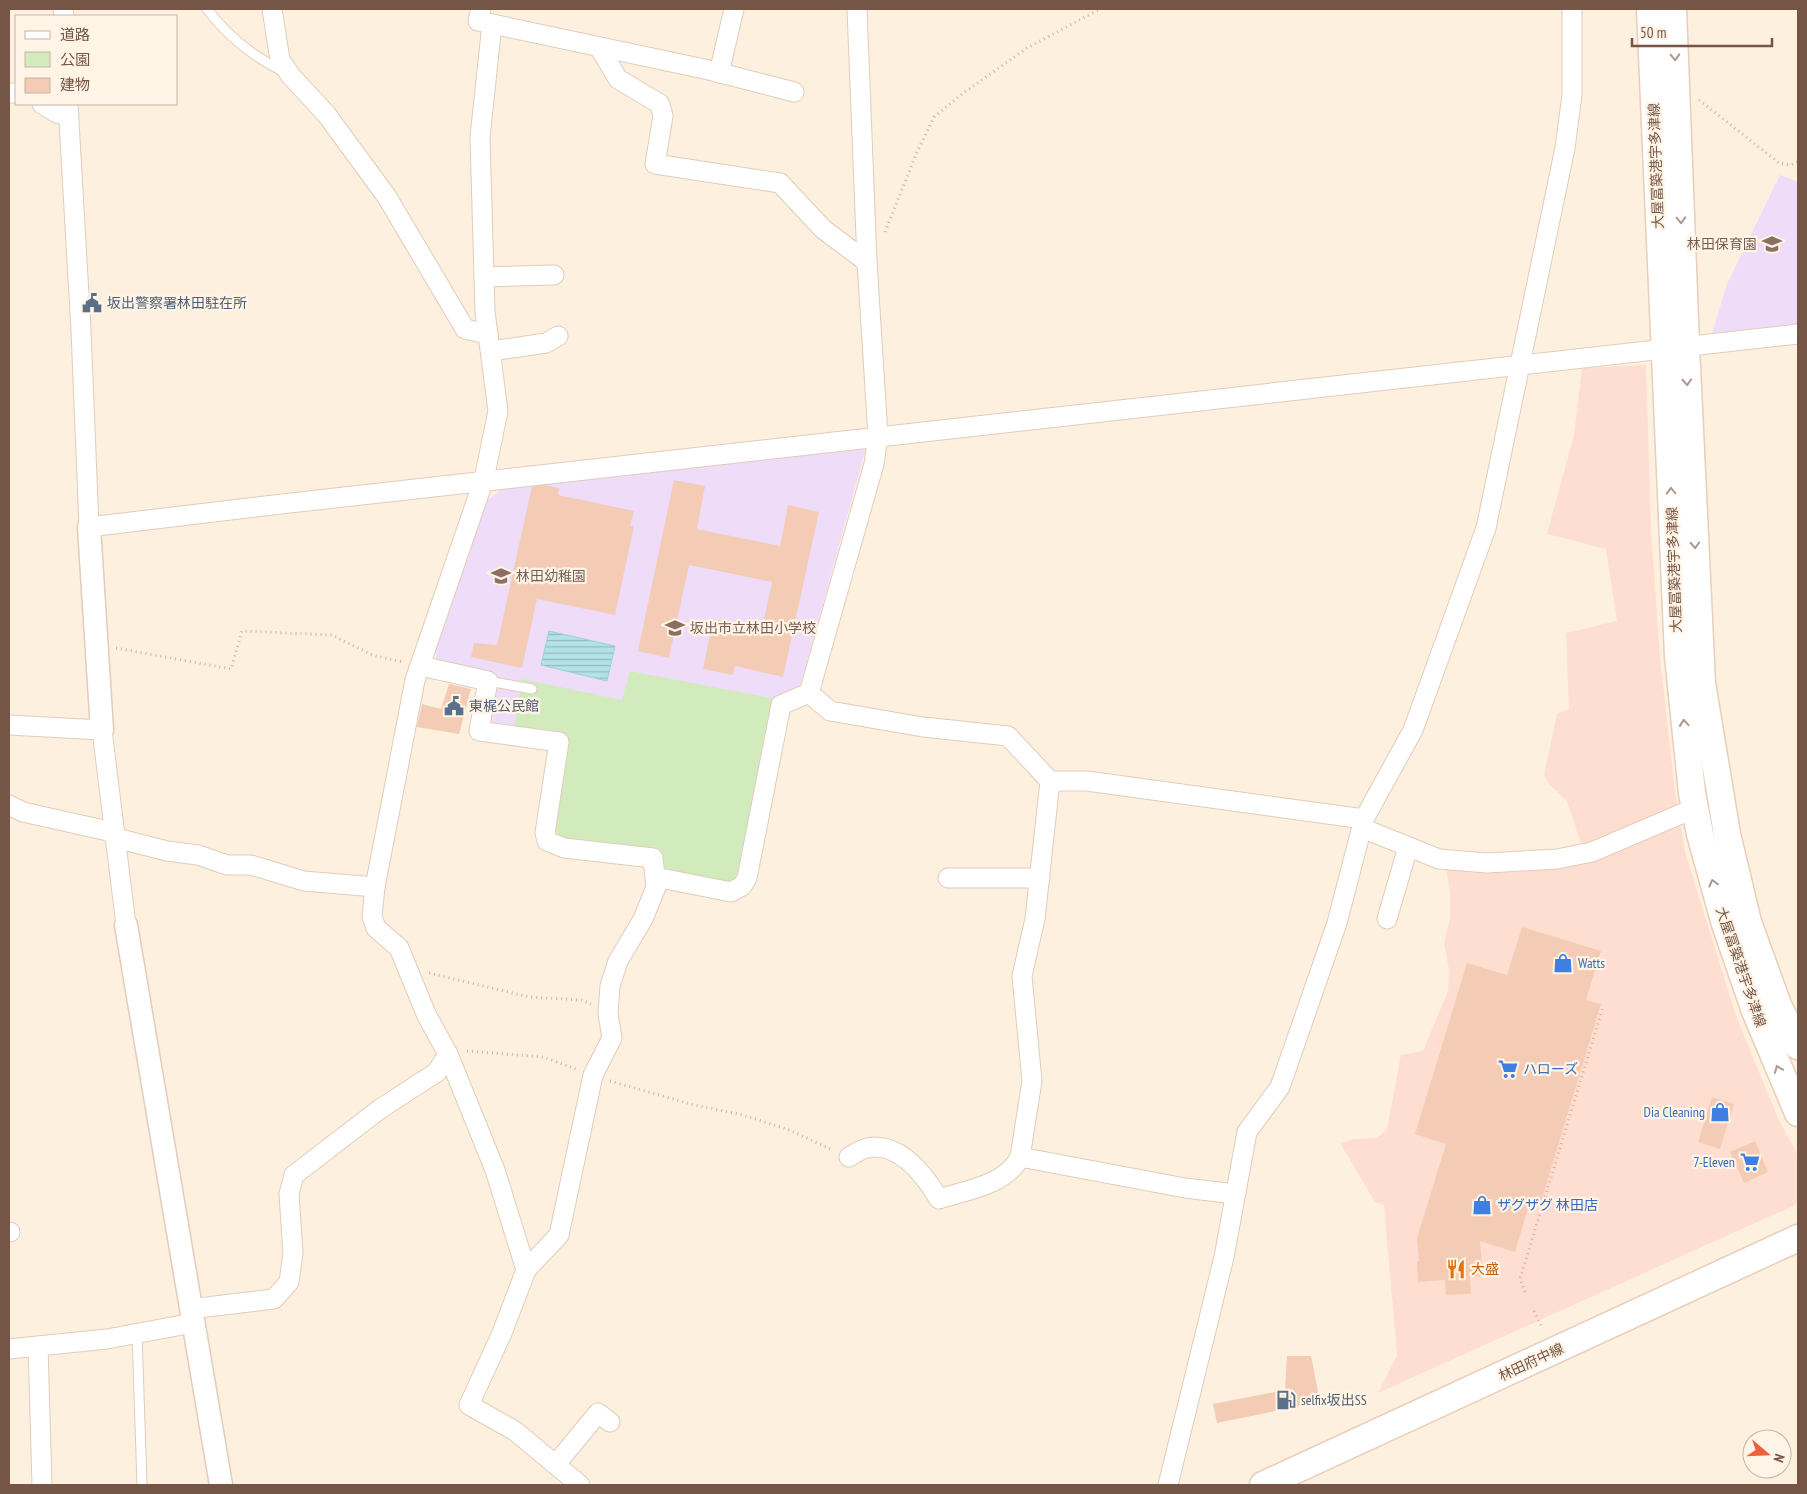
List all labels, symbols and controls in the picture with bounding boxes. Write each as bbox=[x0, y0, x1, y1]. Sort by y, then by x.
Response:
legend bbox=[15, 15, 178, 105]
scale bar bbox=[1632, 15, 1772, 47]
text: 50 m bbox=[1640, 23, 1666, 42]
text: 道路 bbox=[60, 25, 90, 44]
text: 公園 bbox=[60, 50, 90, 69]
one-way arrow bbox=[1669, 54, 1680, 62]
text: 建物 bbox=[60, 75, 90, 94]
street label: 大屋冨築港宇多津線 bbox=[1645, 103, 1667, 229]
one-way arrow bbox=[1675, 216, 1686, 224]
school or university icon: 林田保育園 bbox=[1761, 233, 1783, 255]
place label: 林田保育園 bbox=[1687, 235, 1757, 253]
public building icon: 坂出警察署林田駐在所 bbox=[81, 292, 103, 314]
place label: 坂出警察署林田駐在所 bbox=[107, 294, 247, 312]
one-way arrow bbox=[1682, 378, 1693, 386]
one-way arrow bbox=[1666, 487, 1677, 495]
street label: 大屋冨築港宇多津線 bbox=[1663, 507, 1685, 633]
one-way arrow bbox=[1690, 541, 1701, 549]
school or university icon: 林田幼稚園 bbox=[490, 565, 512, 587]
place label: 林田幼稚園 bbox=[516, 567, 586, 585]
school or university icon: 坂出市立林田小学校 bbox=[664, 617, 686, 639]
place label: 坂出市立林田小学校 bbox=[690, 619, 816, 637]
public building icon: 東梶公民館 bbox=[443, 695, 465, 717]
place label: 東梶公民館 bbox=[469, 697, 539, 715]
one-way arrow bbox=[1679, 719, 1690, 727]
one-way arrow bbox=[1708, 878, 1719, 887]
street label: 大屋冨築港宇多津線 bbox=[1712, 905, 1770, 1029]
shop icon: Watts bbox=[1552, 952, 1574, 974]
place label: Watts bbox=[1578, 954, 1605, 972]
supermarket icon: ハローズ bbox=[1497, 1058, 1519, 1080]
place label: ハローズ bbox=[1523, 1060, 1578, 1078]
one-way arrow bbox=[1774, 1065, 1785, 1074]
shop icon: Dia Cleaning bbox=[1709, 1101, 1731, 1123]
place label: Dia Cleaning bbox=[1644, 1103, 1705, 1121]
supermarket icon: 7-Eleven bbox=[1739, 1151, 1761, 1173]
place label: 7-Eleven bbox=[1693, 1153, 1735, 1171]
shop icon: ザグザグ 林田店 bbox=[1471, 1194, 1493, 1216]
place label: ザグザグ 林田店 bbox=[1497, 1196, 1598, 1214]
restaurant icon: 大盛 bbox=[1445, 1258, 1467, 1280]
place label: 大盛 bbox=[1471, 1260, 1499, 1278]
street label: 林田府中線 bbox=[1495, 1339, 1567, 1385]
fuel station icon: selfix坂出SS bbox=[1275, 1389, 1297, 1411]
place label: selfix坂出SS bbox=[1301, 1391, 1367, 1409]
north arrow bbox=[1742, 1429, 1792, 1479]
text: N bbox=[1770, 1452, 1789, 1465]

